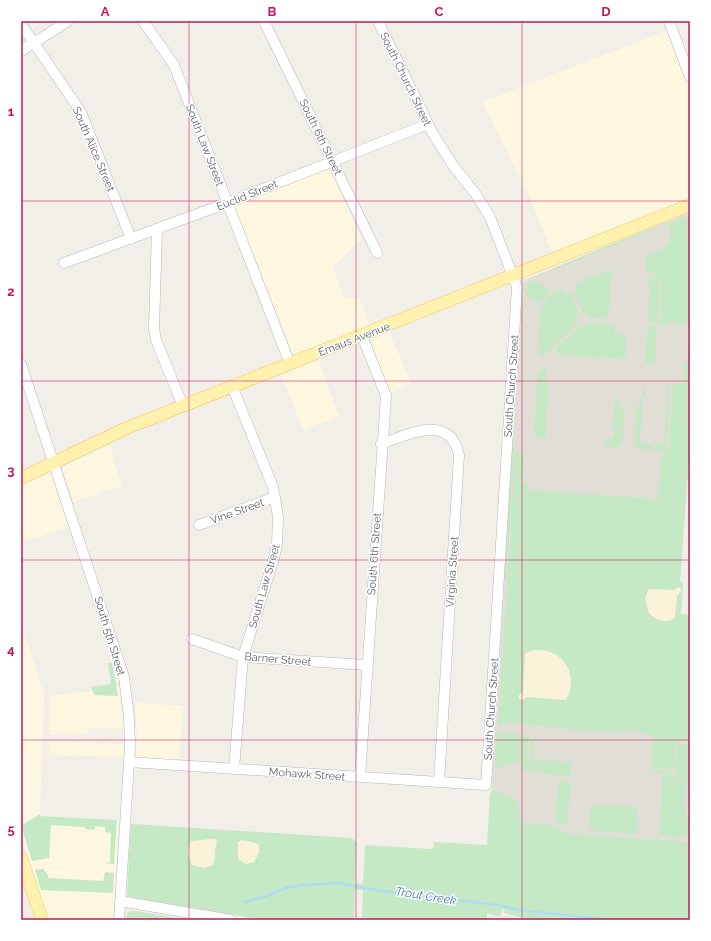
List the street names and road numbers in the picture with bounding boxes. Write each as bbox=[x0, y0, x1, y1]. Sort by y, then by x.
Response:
street label: South Church Street bbox=[377, 30, 434, 128]
street label: South 6th Street bbox=[297, 97, 345, 178]
street label: South Law Street bbox=[183, 102, 226, 188]
street label: South Alice Street bbox=[70, 105, 117, 194]
street label: Euclid Street bbox=[215, 177, 280, 214]
street label: Emaus Avenue bbox=[317, 320, 392, 359]
street label: South Church Street bbox=[501, 334, 522, 438]
street label: Vine Street bbox=[209, 496, 266, 527]
street label: South 6th Street bbox=[365, 512, 384, 596]
street label: Virginia Street bbox=[444, 536, 461, 608]
street label: South Law Street bbox=[246, 542, 283, 630]
street label: South 5th Street bbox=[91, 595, 128, 678]
street label: Barner Street bbox=[244, 650, 312, 669]
street label: South Church Street bbox=[481, 657, 502, 761]
street label: Mohawk Street bbox=[268, 765, 346, 784]

